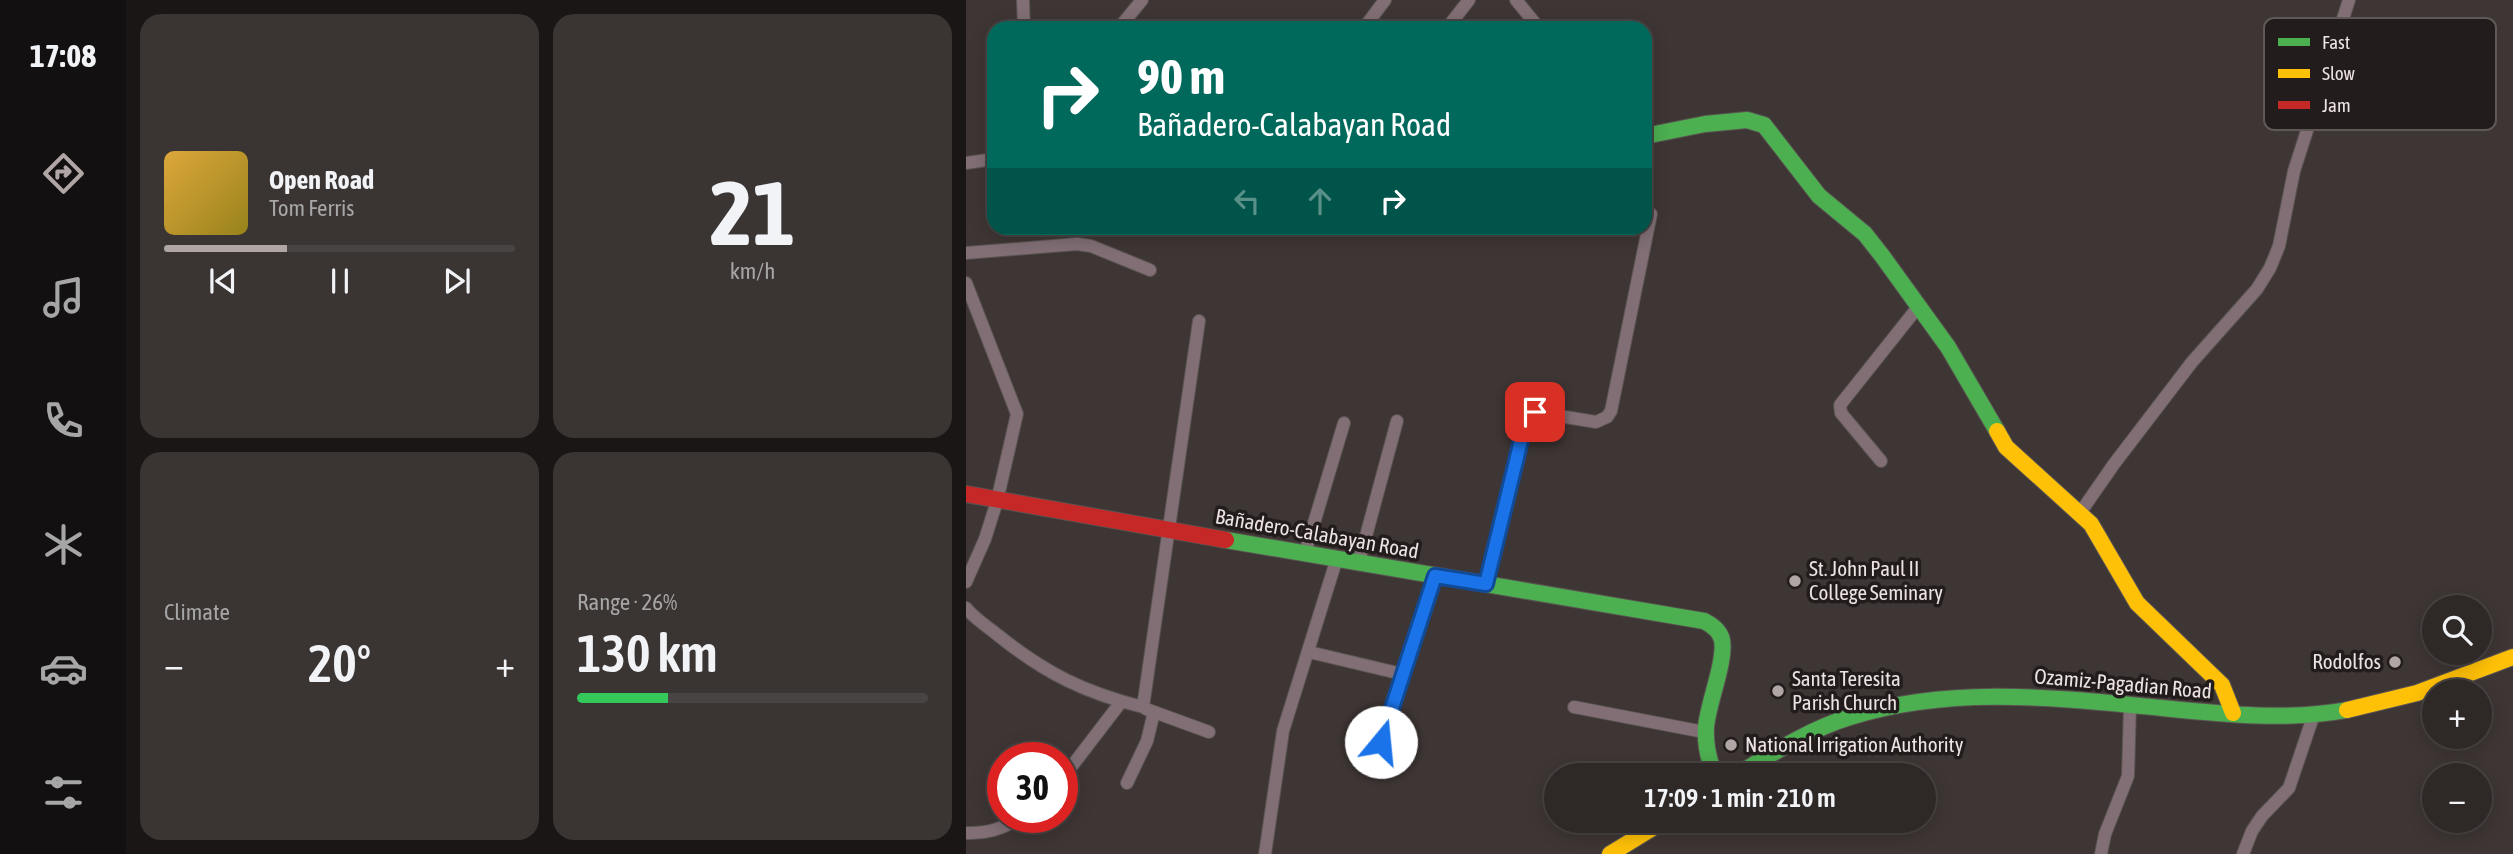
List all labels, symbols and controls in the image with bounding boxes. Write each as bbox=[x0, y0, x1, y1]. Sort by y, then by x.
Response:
legend bbox=[2264, 18, 2496, 130]
text: Fast bbox=[2322, 31, 2350, 53]
text: 17:08 bbox=[30, 37, 96, 74]
text: 90 m bbox=[1137, 48, 1225, 104]
icon: right bbox=[1022, 49, 1113, 140]
text: Slow bbox=[2322, 62, 2356, 84]
text: Jam bbox=[2322, 94, 2351, 116]
text: Bañadero-Calabayan Road bbox=[1137, 106, 1451, 143]
icon: directions bbox=[39, 149, 88, 198]
text: 21 bbox=[710, 160, 795, 264]
text: Open Road bbox=[269, 165, 374, 195]
icon: left bbox=[1228, 182, 1266, 220]
icon: ahead bbox=[1301, 182, 1339, 220]
icon: right bbox=[1374, 182, 1412, 220]
text: Tom Ferris bbox=[269, 195, 354, 221]
text: km/h bbox=[730, 258, 775, 284]
icon: previous bbox=[204, 262, 242, 300]
icon: pause bbox=[321, 262, 359, 300]
icon: next bbox=[438, 262, 476, 300]
icon: music bbox=[39, 273, 88, 322]
pin bbox=[1505, 382, 1565, 442]
icon: arrive bbox=[1516, 393, 1554, 431]
icon: phone bbox=[39, 396, 88, 445]
street label: Bañadero-Calabayan Road bbox=[1214, 503, 1421, 563]
icon: climate bbox=[39, 520, 88, 569]
place label: St. John Paul II College Seminary bbox=[1809, 556, 1943, 604]
marker: St. John Paul II College Seminary bbox=[1787, 573, 1803, 589]
text: Range · 26% bbox=[577, 589, 677, 615]
map controls bbox=[2422, 595, 2492, 833]
button: search bbox=[2422, 595, 2492, 665]
text: Climate bbox=[164, 599, 230, 625]
text: 130 km bbox=[577, 623, 718, 683]
text: 20° bbox=[308, 633, 371, 693]
text: − bbox=[164, 642, 184, 685]
text: + bbox=[495, 642, 515, 685]
icon: car bbox=[39, 644, 88, 693]
place label: Rodolfos bbox=[2312, 649, 2381, 673]
marker: Rodolfos bbox=[2387, 654, 2403, 670]
street label: Ozamiz-Pagadian Road bbox=[2033, 663, 2213, 703]
place label: Santa Teresita Parish Church bbox=[1792, 666, 1901, 714]
button: + bbox=[2422, 679, 2492, 749]
marker: Santa Teresita Parish Church bbox=[1770, 683, 1786, 699]
position arrow bbox=[1344, 705, 1418, 779]
place label: National Irrigation Authority bbox=[1745, 732, 1964, 756]
marker: National Irrigation Authority bbox=[1723, 737, 1739, 753]
speed limit sign: 30 bbox=[987, 742, 1078, 833]
button: − bbox=[2422, 763, 2492, 833]
icon: filters bbox=[39, 768, 88, 817]
text: 17:09 · 1 min · 210 m bbox=[1644, 783, 1836, 813]

